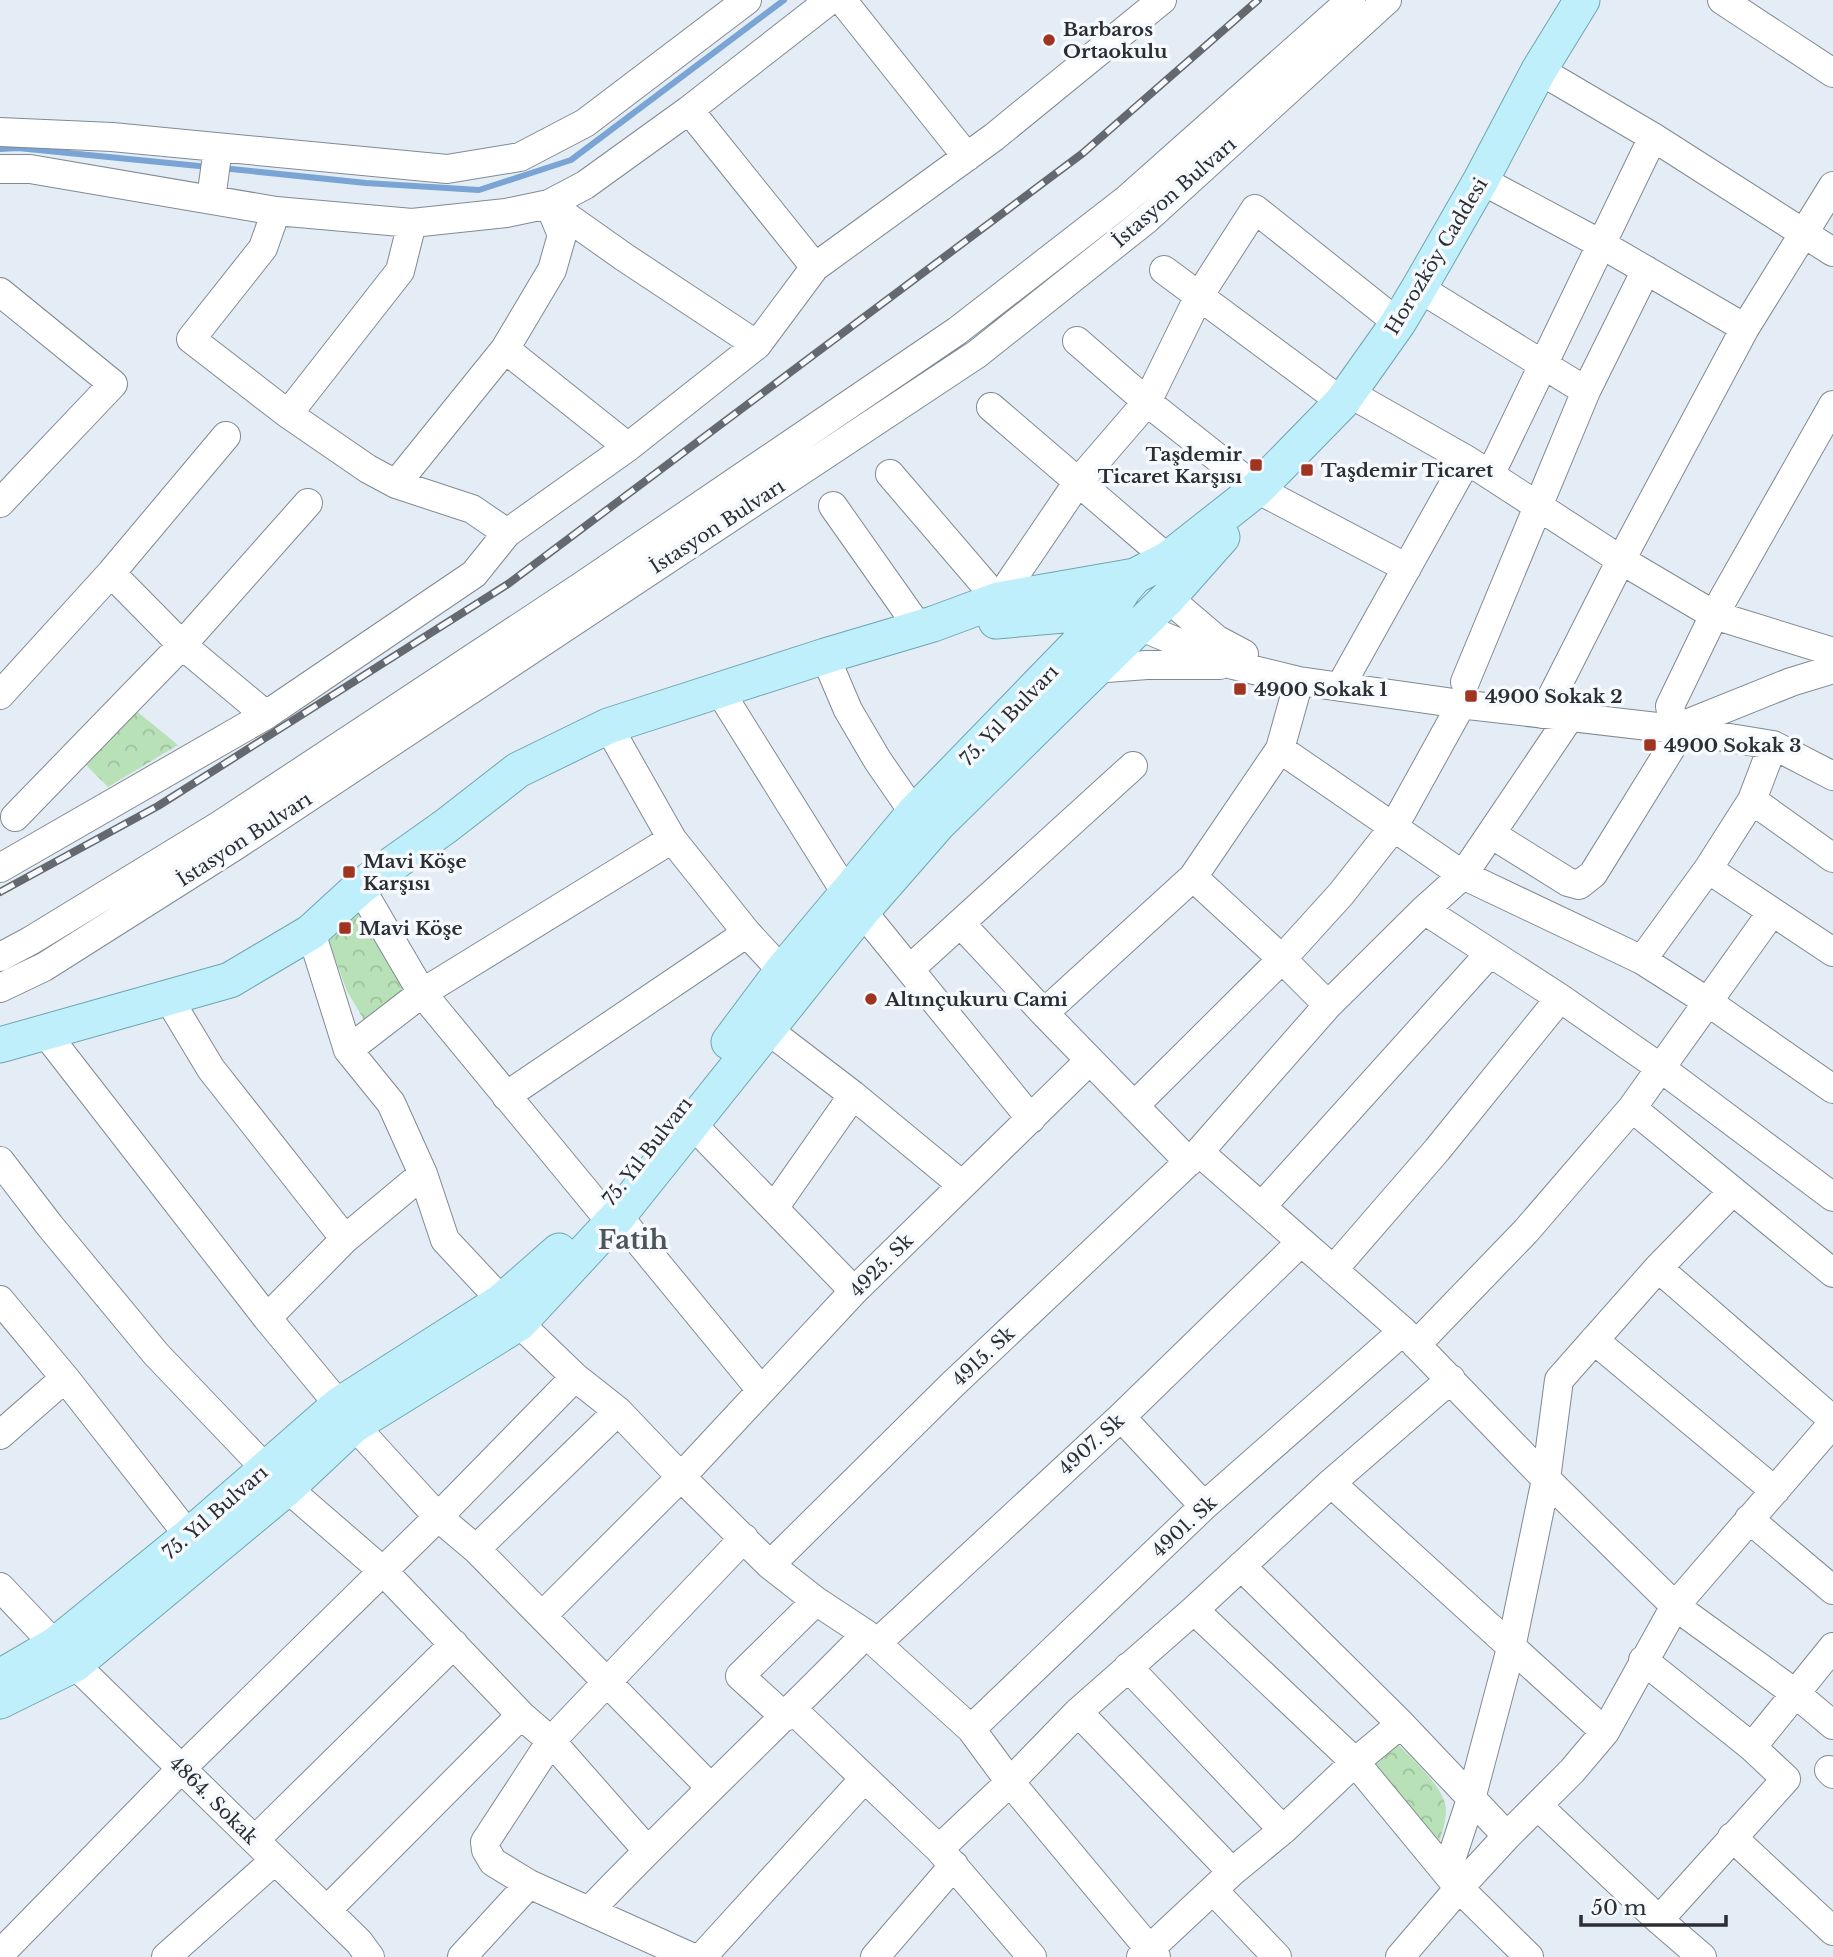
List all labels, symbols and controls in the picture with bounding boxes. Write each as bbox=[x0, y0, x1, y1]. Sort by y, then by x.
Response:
place label: Barbaros Ortaokulu bbox=[1063, 18, 1168, 63]
marker: Barbaros Ortaokulu bbox=[1041, 32, 1057, 48]
street label: İstasyon Bulvarı bbox=[1108, 132, 1241, 252]
street label: Horozköy Caddesi bbox=[1381, 173, 1493, 339]
place label: Taşdemir Ticaret Karşısı bbox=[1098, 443, 1243, 488]
marker: Taşdemir Ticaret Karşısı bbox=[1248, 457, 1264, 473]
place label: Taşdemir Ticaret bbox=[1321, 459, 1494, 482]
marker: Taşdemir Ticaret bbox=[1299, 462, 1315, 478]
street label: İstasyon Bulvarı bbox=[646, 474, 789, 579]
street label: 75. Yıl Bulvarı bbox=[956, 660, 1064, 770]
place label: 4900 Sokak 1 bbox=[1254, 678, 1388, 701]
marker: 4900 Sokak 1 bbox=[1232, 681, 1248, 697]
place label: 4900 Sokak 2 bbox=[1485, 685, 1623, 708]
marker: 4900 Sokak 2 bbox=[1463, 688, 1479, 704]
place label: 4900 Sokak 3 bbox=[1664, 734, 1801, 757]
marker: 4900 Sokak 3 bbox=[1642, 737, 1658, 753]
street label: İstasyon Bulvarı bbox=[173, 787, 316, 892]
place label: Mavi Köşe Karşısı bbox=[363, 850, 467, 895]
marker: Mavi Köşe Karşısı bbox=[341, 864, 357, 880]
place label: Mavi Köşe bbox=[359, 917, 463, 940]
marker: Mavi Köşe bbox=[337, 920, 353, 936]
place label: Altınçukuru Cami bbox=[884, 988, 1068, 1011]
marker: Altınçukuru Cami bbox=[863, 991, 879, 1007]
street label: 75. Yıl Bulvarı bbox=[598, 1092, 697, 1210]
district label: Fatih bbox=[598, 1224, 668, 1256]
street label: 4925. Sk bbox=[845, 1229, 918, 1302]
street label: 4915. Sk bbox=[947, 1322, 1020, 1391]
street label: 4907. Sk bbox=[1054, 1409, 1129, 1480]
street label: 75. Yıl Bulvarı bbox=[158, 1460, 273, 1564]
street label: 4901. Sk bbox=[1147, 1491, 1222, 1562]
street label: 4864. Sokak bbox=[165, 1752, 263, 1849]
scale bar bbox=[1581, 1884, 1726, 1928]
text: 50 m bbox=[1591, 1895, 1647, 1921]

